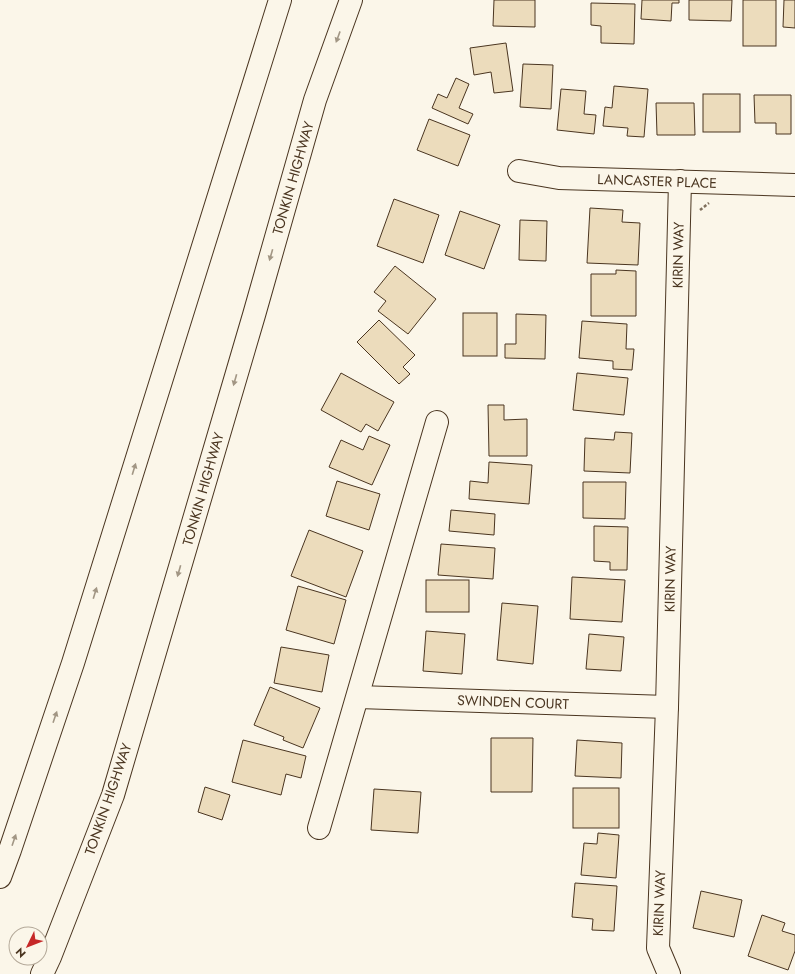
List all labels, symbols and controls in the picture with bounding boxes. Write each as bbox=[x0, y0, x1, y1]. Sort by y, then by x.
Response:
one-way arrow bbox=[334, 31, 340, 43]
street label: TONKIN HIGHWAY bbox=[267, 119, 319, 237]
street label: LANCASTER PLACE bbox=[597, 169, 717, 193]
street label: KIRIN WAY bbox=[667, 222, 689, 288]
one-way arrow bbox=[268, 249, 274, 261]
one-way arrow bbox=[232, 374, 238, 386]
street label: TONKIN HIGHWAY bbox=[177, 430, 229, 548]
one-way arrow bbox=[131, 463, 137, 475]
street label: KIRIN WAY bbox=[659, 546, 681, 612]
one-way arrow bbox=[176, 566, 182, 578]
one-way arrow bbox=[92, 587, 98, 599]
street label: SWINDEN COURT bbox=[457, 690, 570, 714]
one-way arrow bbox=[53, 711, 59, 723]
street label: TONKIN HIGHWAY bbox=[80, 740, 137, 858]
one-way arrow bbox=[11, 834, 17, 846]
street label: KIRIN WAY bbox=[648, 869, 670, 936]
north arrow bbox=[8, 926, 48, 966]
text: N bbox=[12, 944, 30, 961]

